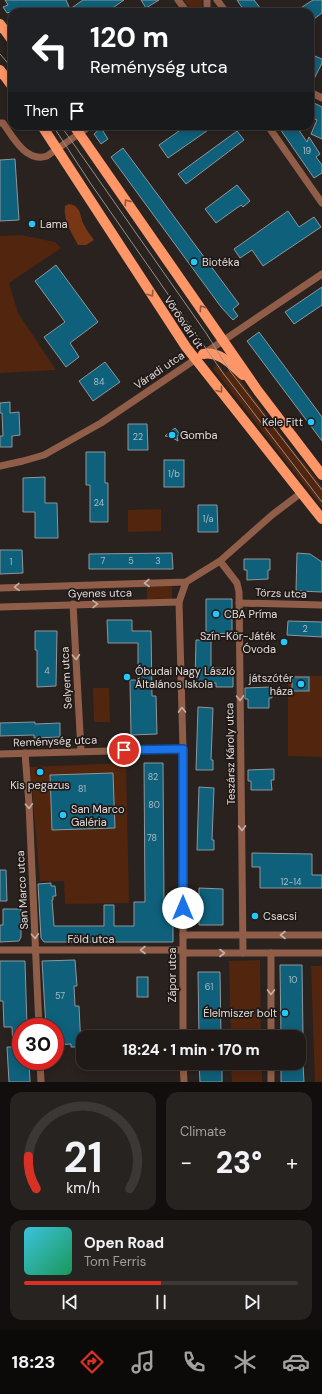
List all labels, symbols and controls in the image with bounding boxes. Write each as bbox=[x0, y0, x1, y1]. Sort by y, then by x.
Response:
text: 120 m bbox=[90, 19, 169, 56]
icon: left bbox=[24, 24, 76, 76]
text: Reménység utca bbox=[90, 55, 227, 79]
icon: arrive bbox=[66, 100, 88, 122]
text: Then bbox=[24, 101, 58, 121]
house number: 19 bbox=[303, 145, 312, 157]
one-way arrow bbox=[125, 199, 132, 206]
place label: Lama bbox=[40, 217, 68, 231]
marker: Lama bbox=[27, 219, 37, 229]
place label: Biotéka bbox=[202, 255, 239, 269]
marker: Biotéka bbox=[189, 257, 199, 267]
one-way arrow bbox=[146, 290, 154, 297]
street label: Vörösvári út bbox=[161, 293, 207, 351]
one-way arrow bbox=[199, 305, 207, 312]
street label: Váradi utca bbox=[131, 348, 187, 392]
house number: 84 bbox=[94, 376, 105, 388]
one-way arrow bbox=[215, 385, 222, 392]
place label: Kele Fitt bbox=[262, 415, 303, 429]
marker: Kele Fitt bbox=[306, 417, 316, 427]
place label: Gomba bbox=[180, 428, 218, 442]
marker: Gomba bbox=[167, 430, 177, 440]
house number: 22 bbox=[133, 431, 143, 443]
house number: 1/b bbox=[168, 468, 180, 480]
house number: 24 bbox=[94, 497, 105, 509]
house number: 1/a bbox=[203, 513, 213, 525]
house number: 7 bbox=[101, 555, 106, 567]
house number: 5 bbox=[128, 555, 134, 567]
house number: 3 bbox=[155, 555, 161, 567]
house number: 1 bbox=[10, 556, 13, 568]
one-way arrow bbox=[144, 579, 150, 587]
one-way arrow bbox=[14, 583, 20, 591]
street label: Gyenes utca bbox=[68, 585, 132, 601]
street label: Törzs utca bbox=[255, 585, 307, 601]
one-way arrow bbox=[92, 600, 98, 608]
place label: CBA Príma bbox=[224, 607, 277, 621]
marker: CBA Príma bbox=[211, 609, 221, 619]
house number: 2 bbox=[302, 623, 308, 635]
place label: Szín-Kör-Játék Óvoda bbox=[200, 629, 276, 656]
marker: Szín-Kör-Játék Óvoda bbox=[279, 637, 289, 647]
street label: Selyem utca bbox=[57, 646, 75, 710]
one-way arrow bbox=[72, 654, 80, 660]
place label: Óbudai Nagy László Általános Iskola bbox=[135, 664, 235, 691]
house number: 4 bbox=[44, 665, 50, 677]
place label: játszótér háza bbox=[248, 671, 293, 698]
marker: Óbudai Nagy László Általános Iskola bbox=[122, 672, 132, 682]
marker: játszótér háza bbox=[296, 679, 306, 689]
one-way arrow bbox=[236, 695, 244, 701]
street label: Teszársz Károly utca bbox=[222, 703, 238, 805]
one-way arrow bbox=[178, 707, 186, 713]
street label: Reménység utca bbox=[13, 733, 97, 749]
pin bbox=[107, 733, 141, 767]
icon: arrive bbox=[113, 739, 135, 761]
marker: Kis pegazus bbox=[35, 767, 45, 777]
house number: 82 bbox=[148, 771, 158, 783]
place label: Kis pegazus bbox=[10, 778, 70, 792]
house number: 81 bbox=[78, 783, 86, 795]
house number: 80 bbox=[148, 799, 160, 811]
place label: San Marco Galéria bbox=[71, 802, 125, 829]
one-way arrow bbox=[25, 803, 33, 809]
marker: San Marco Galéria bbox=[58, 810, 68, 820]
one-way arrow bbox=[238, 825, 246, 831]
house number: 78 bbox=[147, 832, 157, 844]
street label: San Marco utca bbox=[13, 850, 31, 930]
house number: 12-14 bbox=[280, 876, 302, 888]
position arrow bbox=[162, 887, 204, 929]
place label: Csacsi bbox=[263, 909, 297, 923]
marker: Csacsi bbox=[250, 911, 260, 921]
one-way arrow bbox=[280, 931, 286, 939]
street label: Föld utca bbox=[67, 932, 115, 946]
one-way arrow bbox=[31, 933, 39, 939]
one-way arrow bbox=[140, 946, 146, 954]
street label: Zápor utca bbox=[165, 947, 179, 1003]
one-way arrow bbox=[219, 949, 225, 957]
house number: 10 bbox=[289, 974, 297, 986]
house number: 61 bbox=[205, 981, 213, 993]
one-way arrow bbox=[267, 989, 275, 995]
house number: 57 bbox=[55, 990, 65, 1002]
place label: Élelmiszer bolt bbox=[203, 1006, 277, 1020]
marker: Élelmiszer bolt bbox=[280, 1008, 290, 1018]
speed limit sign: 30 bbox=[12, 1018, 64, 1070]
text: 18:24 · 1 min · 170 m bbox=[122, 1040, 260, 1060]
text: Climate bbox=[180, 1123, 226, 1140]
text: 21 bbox=[63, 1131, 103, 1185]
text: 23° bbox=[216, 1143, 262, 1182]
text: − bbox=[180, 1148, 192, 1177]
text: + bbox=[286, 1148, 298, 1177]
text: km/h bbox=[66, 1179, 100, 1197]
text: Open Road bbox=[84, 1233, 164, 1253]
text: Tom Ferris bbox=[84, 1253, 146, 1270]
icon: previous bbox=[59, 1291, 81, 1313]
icon: pause bbox=[150, 1291, 172, 1313]
icon: next bbox=[241, 1291, 263, 1313]
icon: directions bbox=[78, 1348, 106, 1376]
icon: music bbox=[129, 1348, 157, 1376]
icon: phone bbox=[180, 1348, 208, 1376]
icon: climate bbox=[231, 1348, 259, 1376]
icon: car bbox=[282, 1348, 310, 1376]
text: 18:23 bbox=[12, 1350, 55, 1374]

